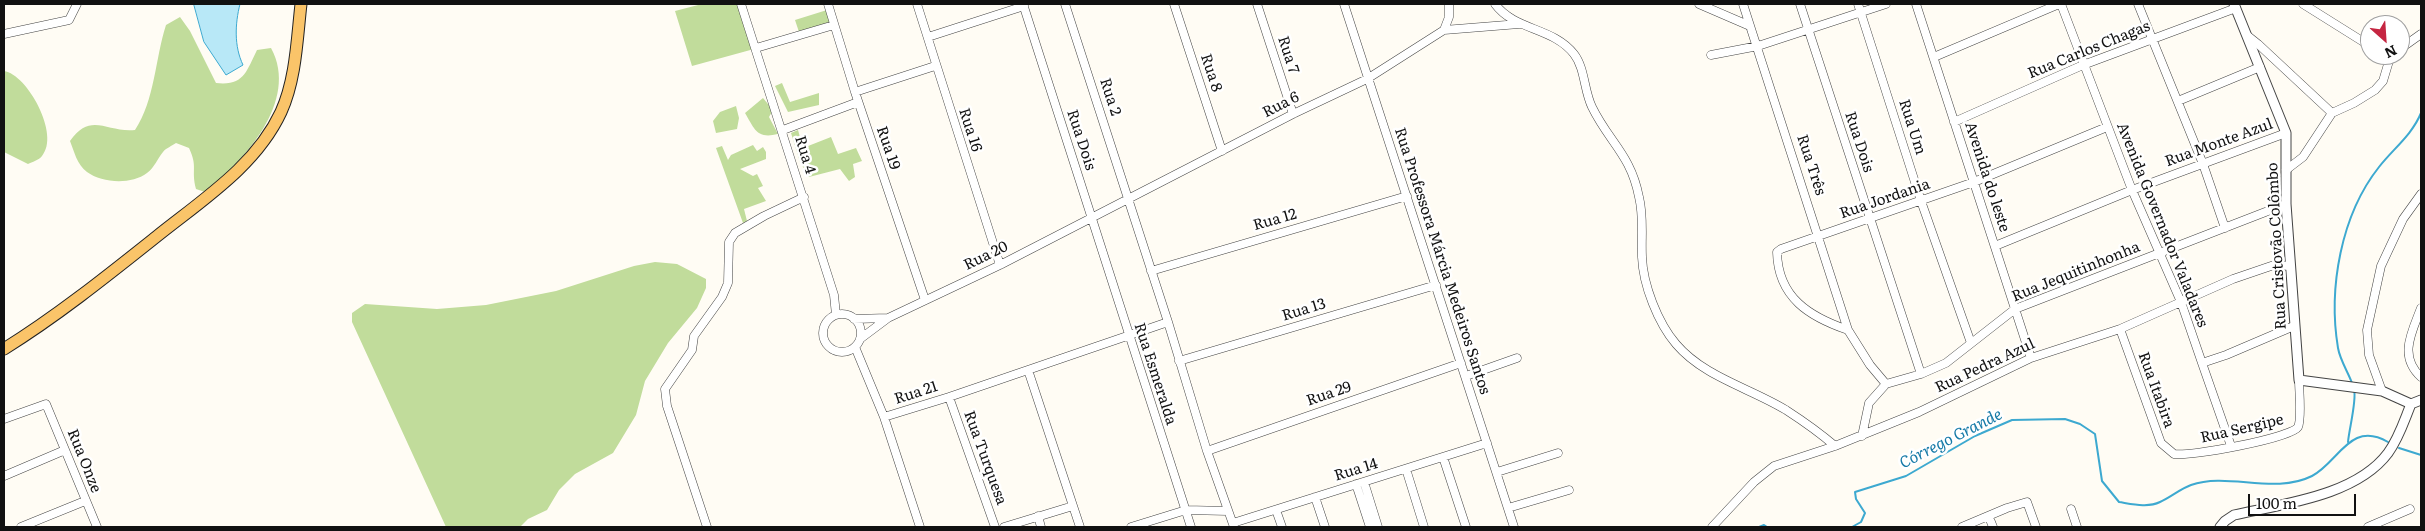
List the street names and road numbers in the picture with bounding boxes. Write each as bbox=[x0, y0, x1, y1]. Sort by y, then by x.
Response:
street label: Rua Carlos Chagas bbox=[2025, 17, 2153, 83]
street label: Rua 7 bbox=[1274, 34, 1302, 76]
street label: Rua 8 bbox=[1196, 52, 1226, 94]
street label: Rua 2 bbox=[1096, 76, 1124, 118]
street label: Rua 6 bbox=[1260, 88, 1302, 122]
street label: Rua Um bbox=[1895, 97, 1929, 157]
street label: Rua 16 bbox=[954, 106, 986, 154]
street label: Rua Dois bbox=[1063, 107, 1099, 173]
street label: Rua Dois bbox=[1841, 109, 1877, 175]
street label: Rua Monte Azul bbox=[2163, 115, 2275, 171]
street label: Avenida do leste bbox=[1961, 120, 2013, 234]
street label: Avenida Governador Valadares bbox=[2113, 120, 2211, 330]
street label: Rua 19 bbox=[872, 124, 904, 172]
street label: Rua Professora Márcia Medeiros Santos bbox=[1390, 125, 1494, 397]
street label: Rua Três bbox=[1793, 132, 1829, 198]
street label: Rua 4 bbox=[791, 134, 819, 176]
street label: Rua Cristovão Colômbo bbox=[2264, 162, 2290, 330]
street label: Rua Jordania bbox=[1838, 175, 1932, 223]
street label: Rua 12 bbox=[1251, 205, 1299, 235]
street label: Rua 20 bbox=[961, 238, 1011, 274]
street label: Rua Jequitinhonha bbox=[2009, 238, 2143, 306]
street label: Rua 13 bbox=[1280, 295, 1328, 325]
street label: Rua Esmeralda bbox=[1130, 321, 1180, 427]
street label: Rua Pedra Azul bbox=[1932, 335, 2038, 397]
street label: Rua Itabira bbox=[2134, 350, 2178, 430]
street label: Rua 21 bbox=[892, 378, 940, 408]
street label: Rua 29 bbox=[1304, 378, 1354, 410]
street label: Rua Turquesa bbox=[960, 408, 1010, 508]
street label: Rua Sergipe bbox=[2199, 411, 2285, 447]
street label: Rua Onze bbox=[63, 426, 105, 496]
street label: Rua 14 bbox=[1332, 455, 1380, 485]

